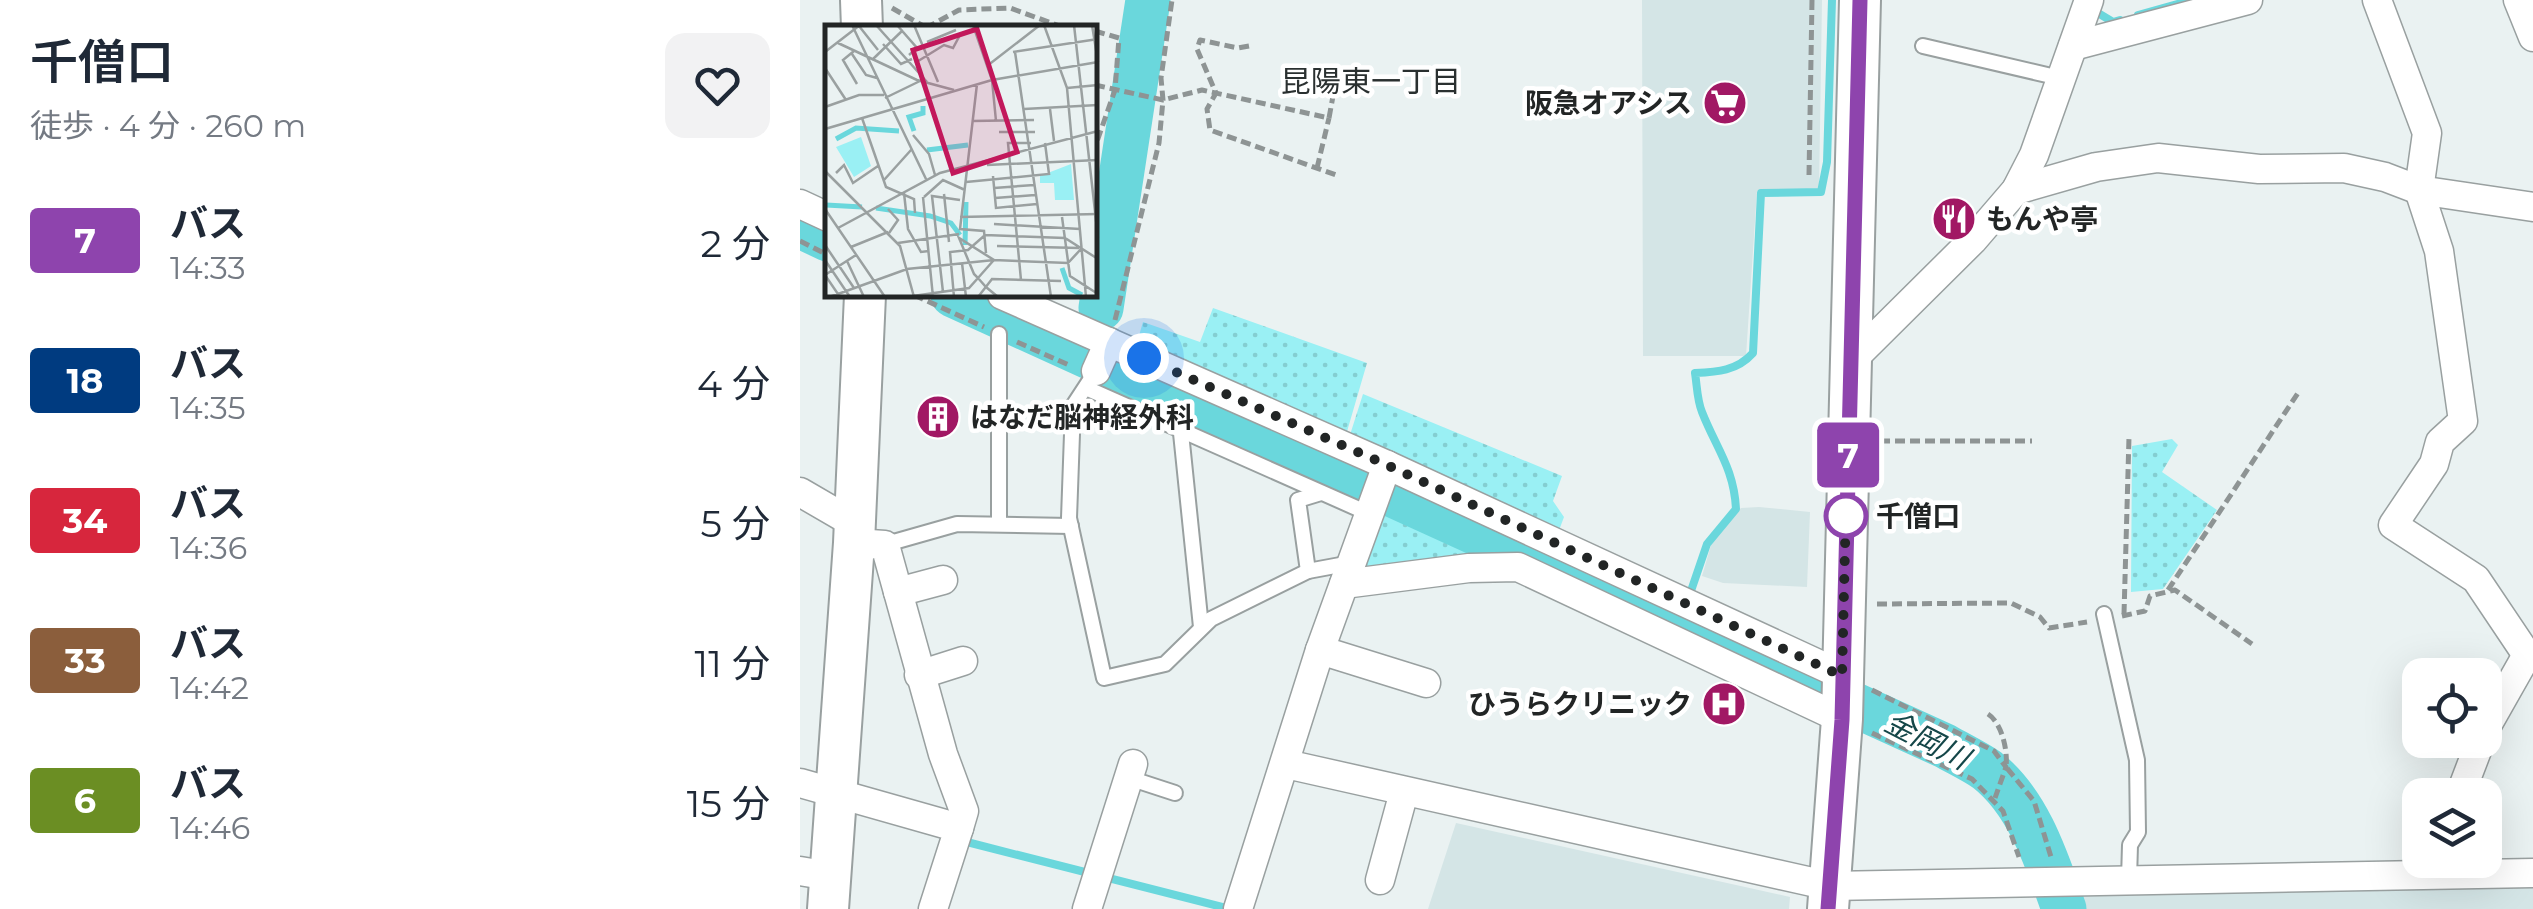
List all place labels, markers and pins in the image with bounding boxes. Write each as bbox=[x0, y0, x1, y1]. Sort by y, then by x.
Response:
supermarket icon: 阪急オアシス bbox=[1702, 80, 1748, 126]
place label: 阪急オアシス bbox=[1525, 86, 1692, 120]
restaurant icon: もんや亭 bbox=[1931, 196, 1977, 242]
place label: もんや亭 bbox=[1986, 202, 2098, 236]
building icon: はなだ脳神経外科 bbox=[915, 394, 961, 440]
place label: はなだ脳神経外科 bbox=[970, 400, 1194, 434]
marker: 千僧口 bbox=[1825, 495, 1867, 537]
place label: 千僧口 bbox=[1876, 499, 1960, 533]
hospital icon: ひうらクリニック bbox=[1701, 681, 1747, 727]
place label: ひうらクリニック bbox=[1468, 687, 1692, 721]

